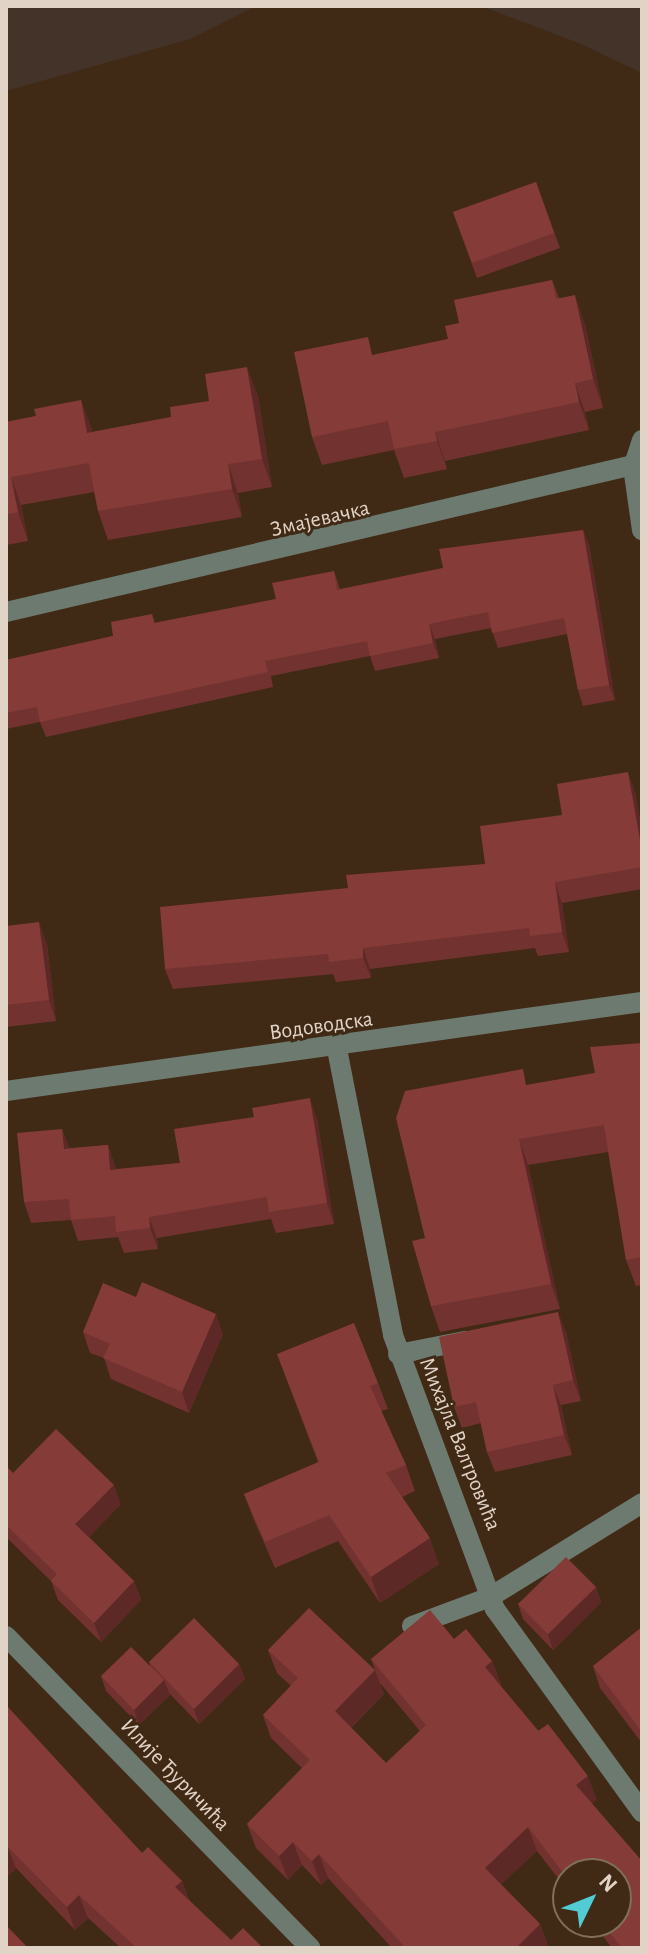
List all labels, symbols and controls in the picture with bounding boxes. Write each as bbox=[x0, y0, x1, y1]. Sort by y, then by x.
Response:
street label: Змајевачка bbox=[268, 495, 372, 543]
street label: Водоводска bbox=[268, 1006, 374, 1046]
street label: Михајла Валтровића bbox=[413, 1354, 507, 1534]
street label: Илије Ђуричића bbox=[115, 1713, 235, 1837]
north arrow bbox=[552, 1858, 632, 1938]
text: N bbox=[595, 1870, 621, 1896]

